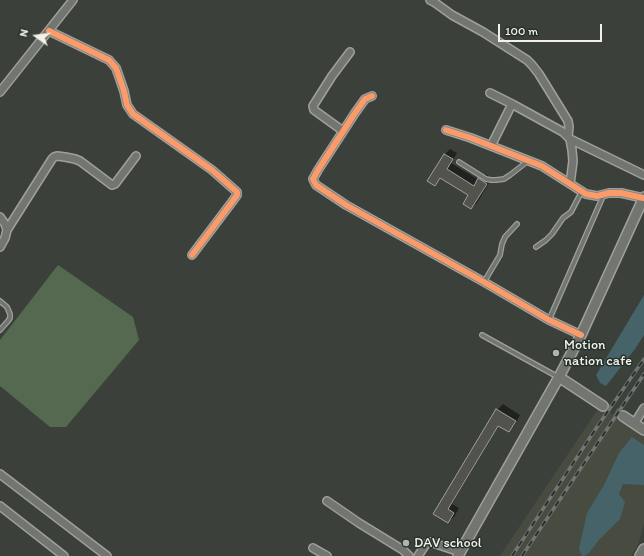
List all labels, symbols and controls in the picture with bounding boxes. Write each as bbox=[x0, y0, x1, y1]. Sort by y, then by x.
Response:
north arrow bbox=[16, 16, 56, 56]
scale bar bbox=[500, 16, 604, 42]
text: 100 m bbox=[505, 24, 538, 38]
text: N bbox=[17, 28, 31, 38]
place label: Motion nation cafe bbox=[564, 337, 632, 370]
marker: Motion nation cafe bbox=[551, 348, 561, 358]
place label: DAV school bbox=[414, 535, 482, 551]
marker: DAV school bbox=[401, 538, 411, 548]

